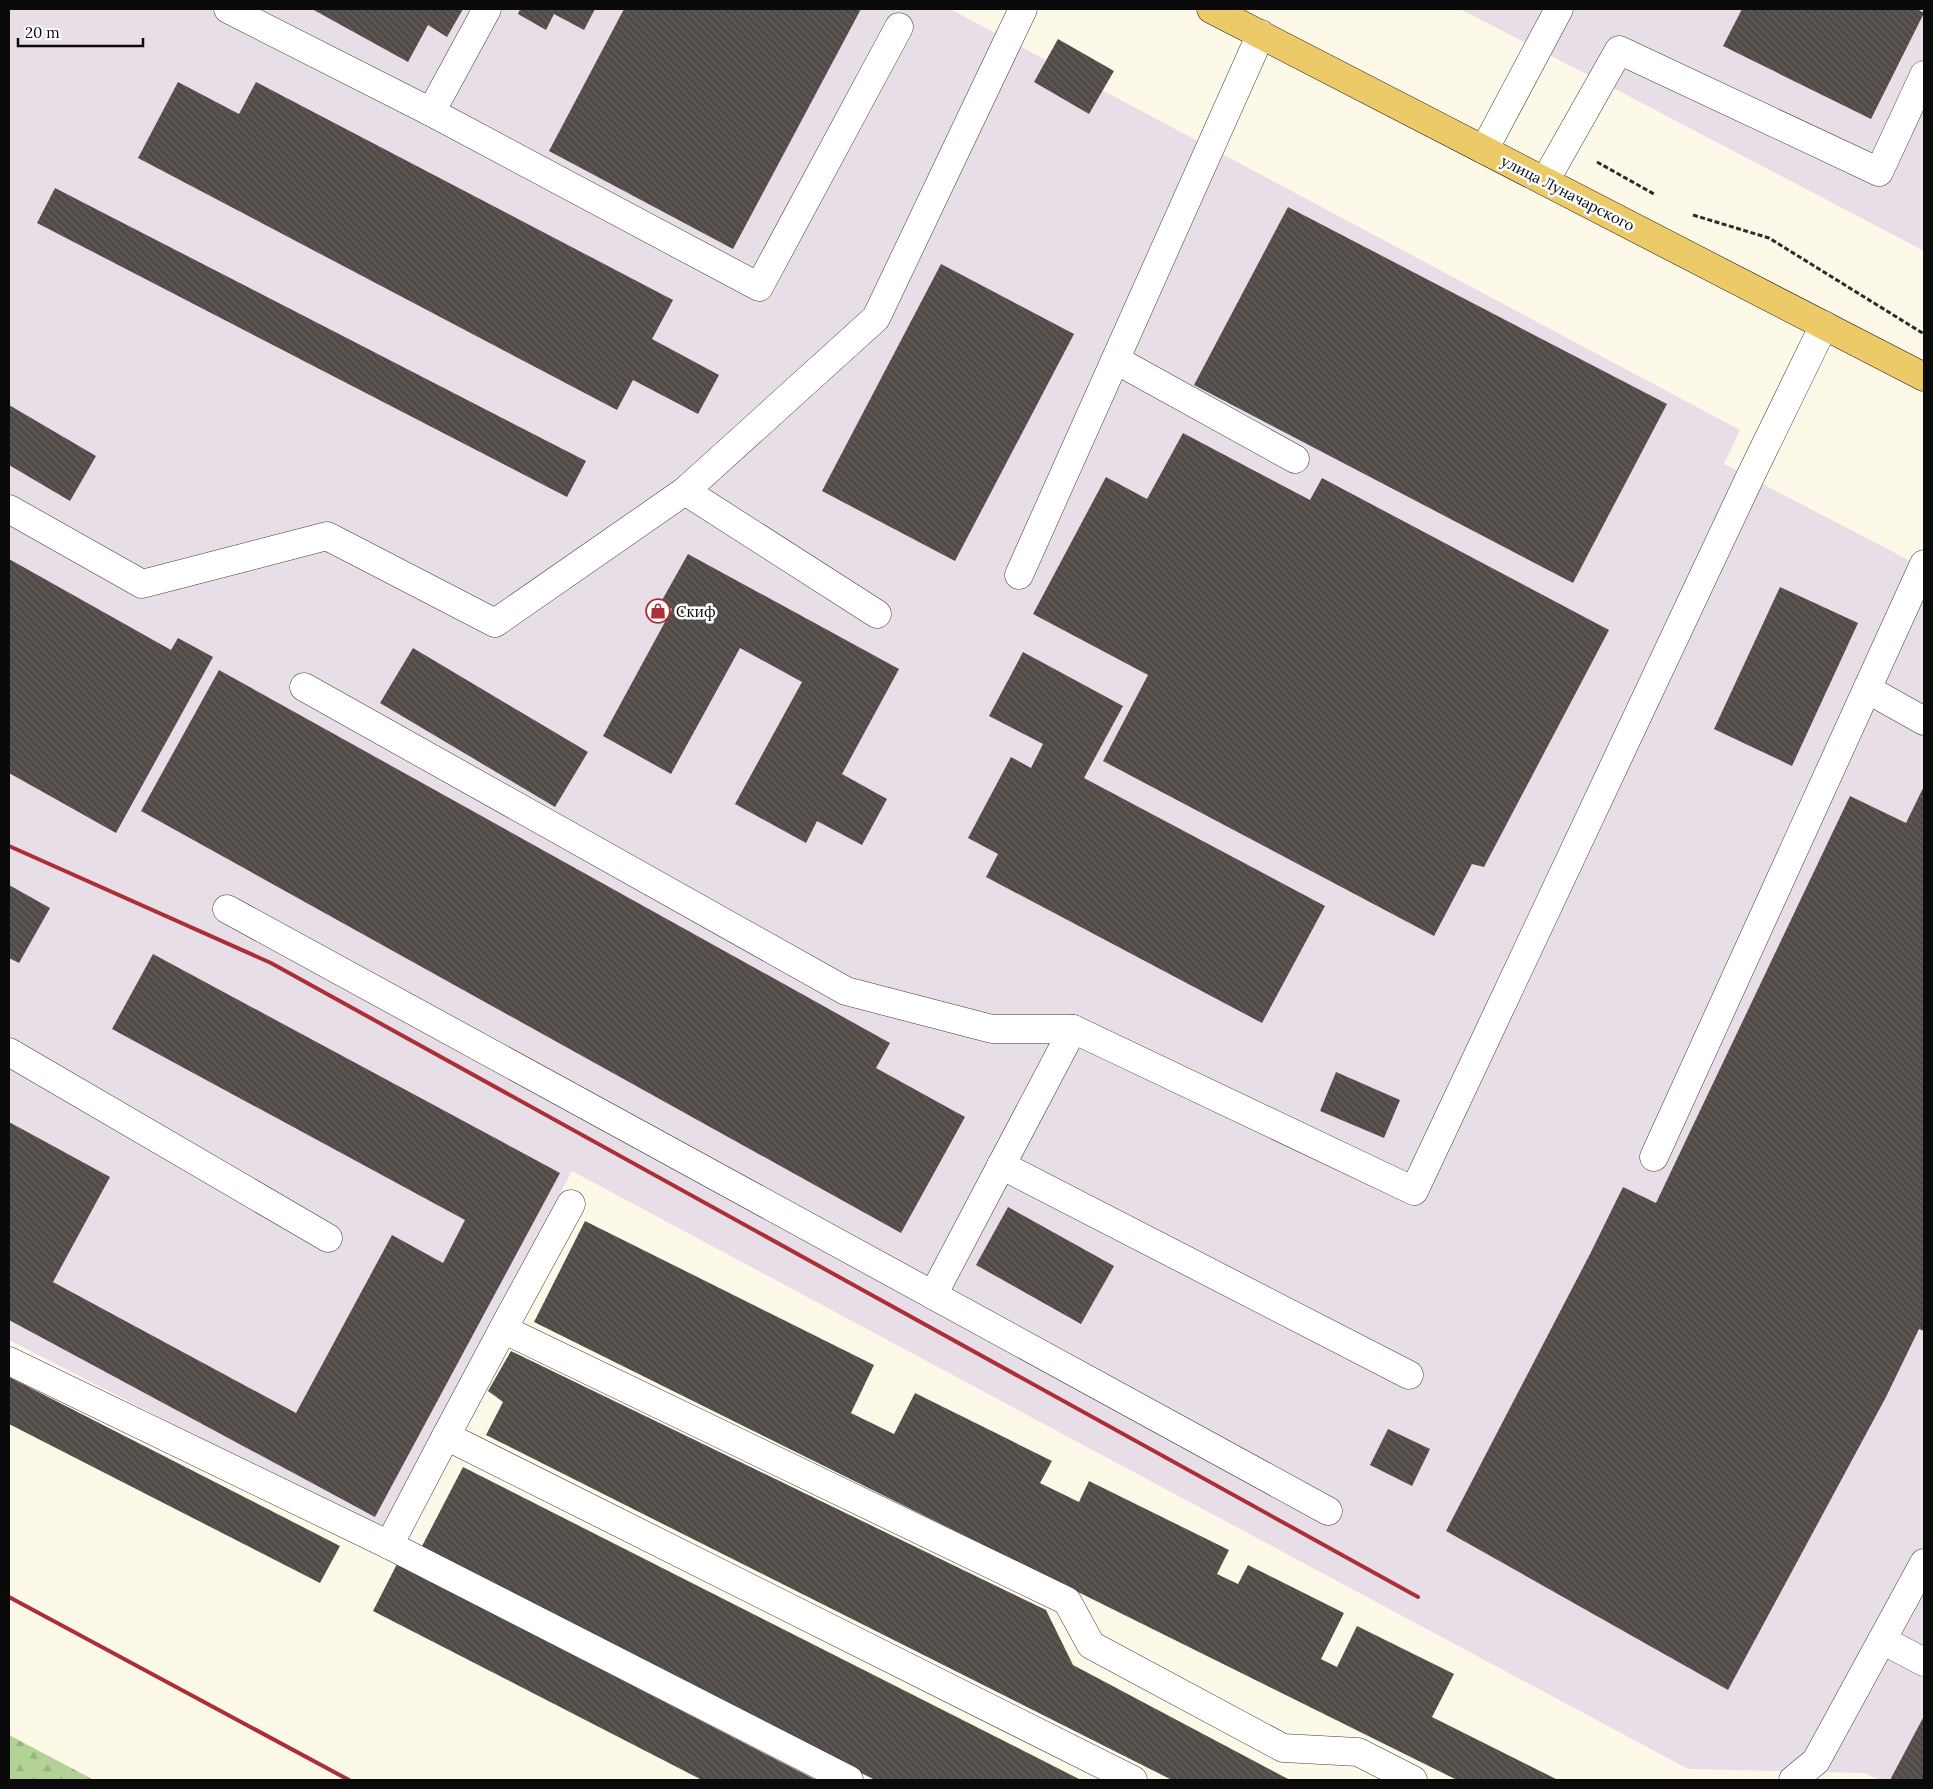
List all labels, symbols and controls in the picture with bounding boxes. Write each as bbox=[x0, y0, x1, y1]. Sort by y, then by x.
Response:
scale bar bbox=[18, 15, 142, 47]
text: 20 m bbox=[25, 23, 60, 42]
street label: улица Луначарского bbox=[1498, 151, 1638, 235]
shop icon: Скиф bbox=[645, 598, 671, 624]
place label: Скиф bbox=[676, 602, 716, 621]

